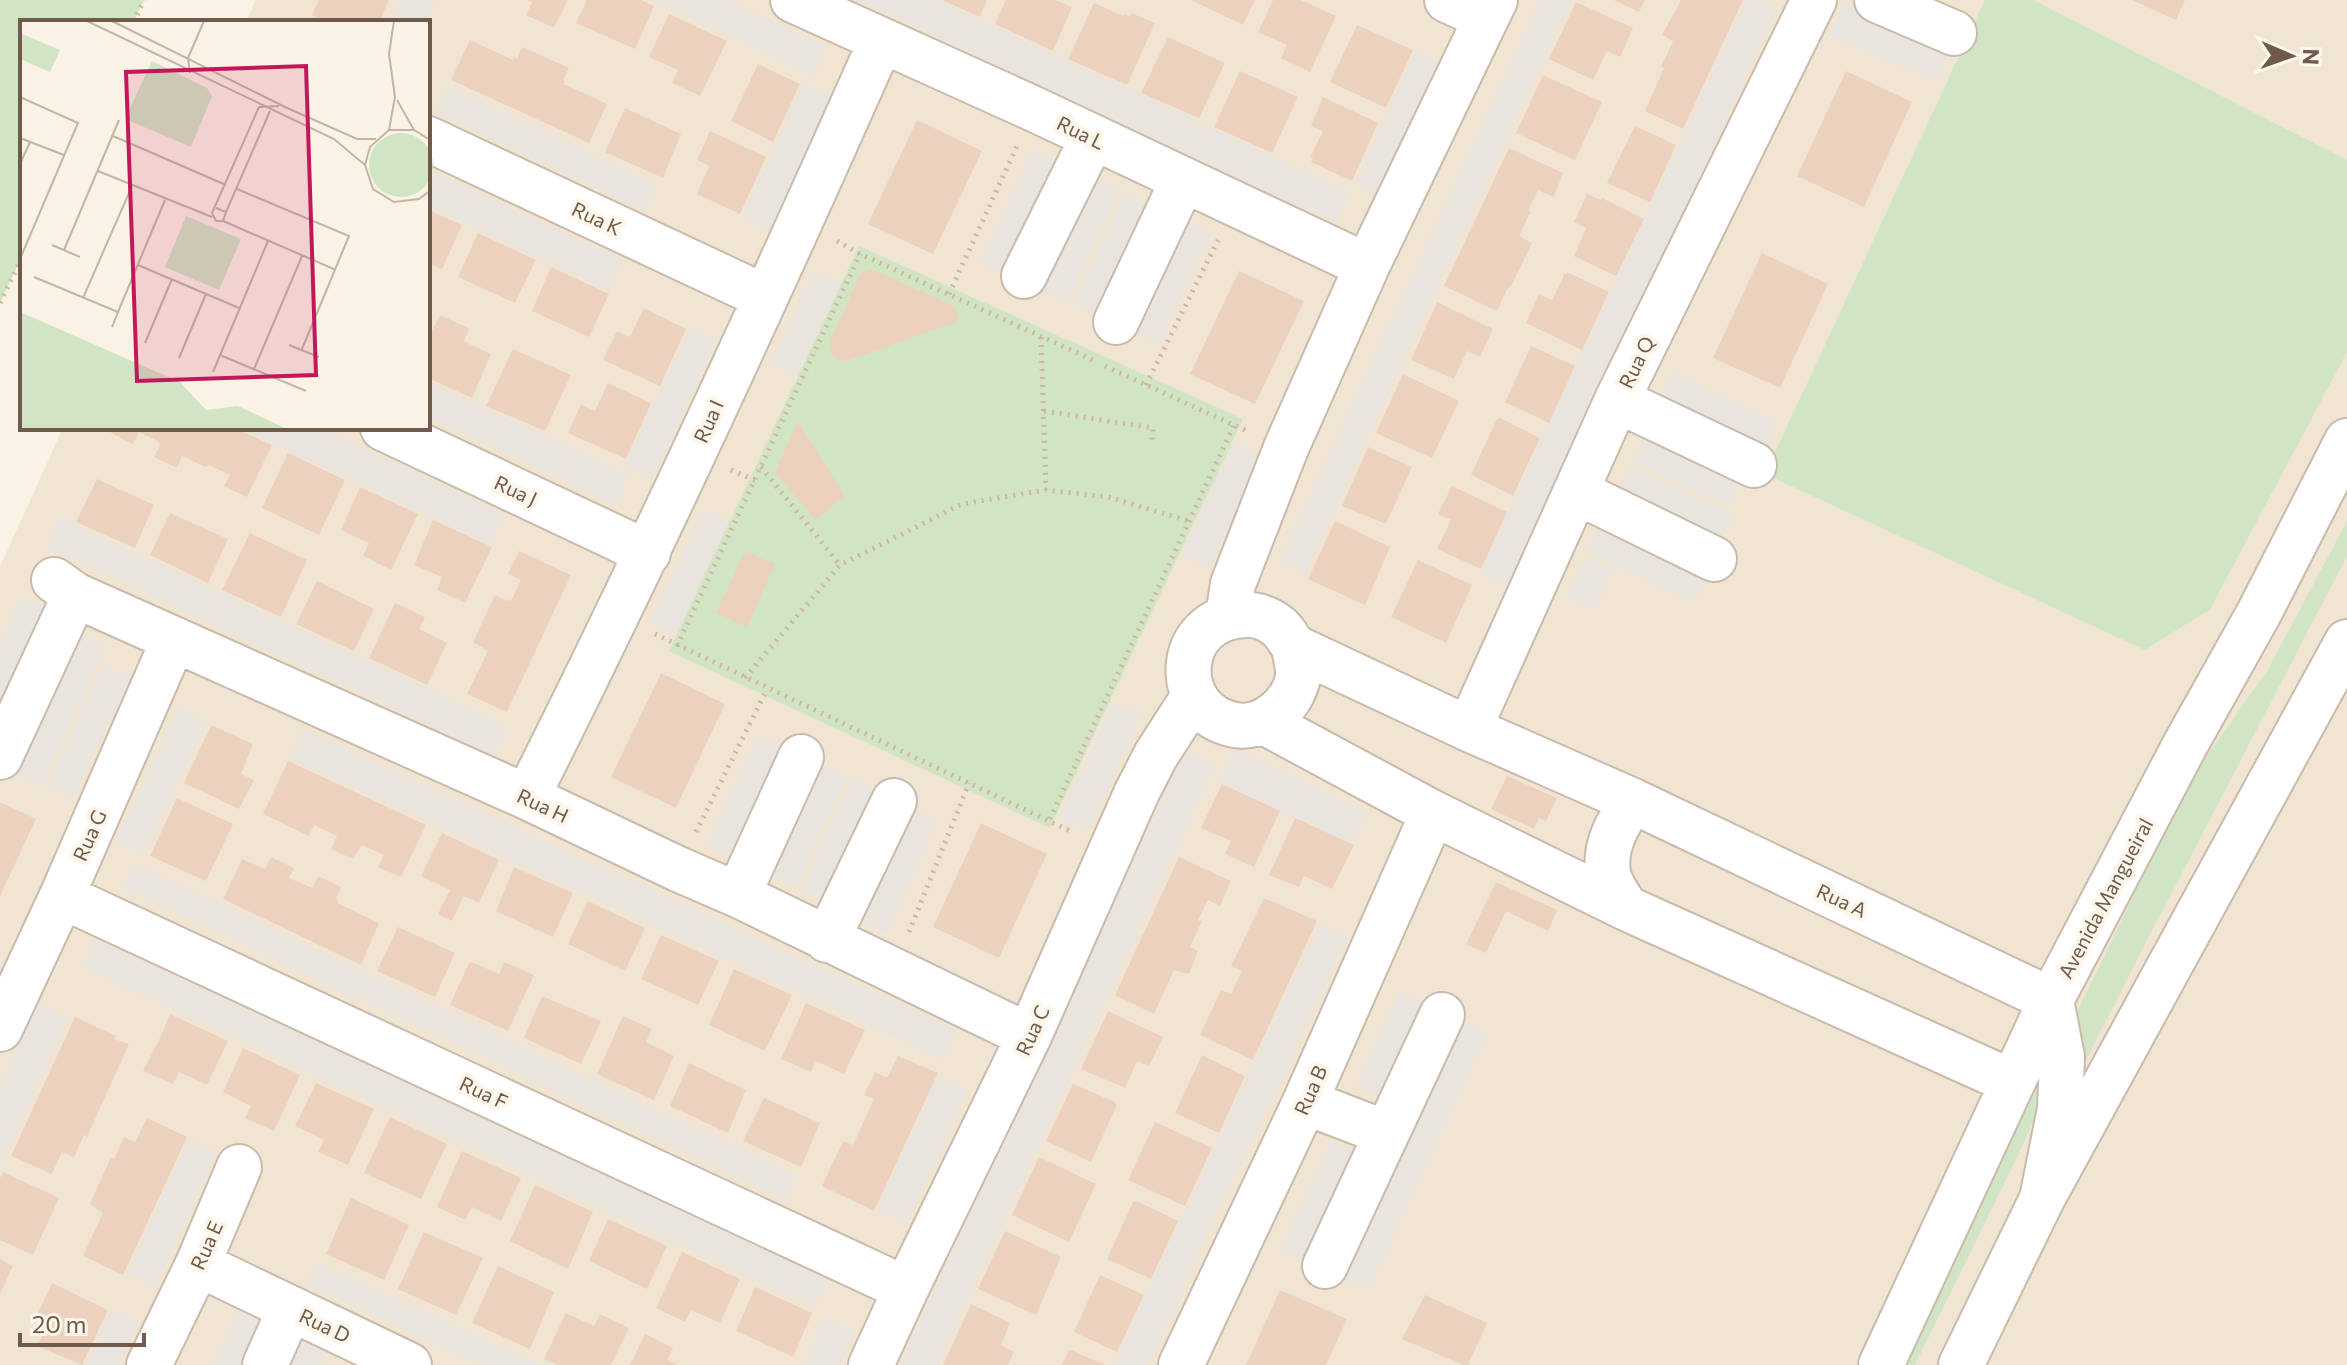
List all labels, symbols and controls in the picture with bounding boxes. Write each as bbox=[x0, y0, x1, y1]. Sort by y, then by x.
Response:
north arrow bbox=[2251, 16, 2331, 96]
inset map bbox=[20, 20, 430, 430]
text: N bbox=[2298, 48, 2325, 65]
street label: Rua L bbox=[1053, 110, 1109, 154]
street label: Rua K bbox=[568, 196, 626, 240]
street label: Rua Q bbox=[1613, 332, 1659, 392]
street label: Rua I bbox=[688, 396, 728, 446]
street label: Rua J bbox=[491, 470, 541, 510]
street label: Rua H bbox=[514, 783, 572, 827]
street label: Rua G bbox=[67, 806, 111, 864]
street label: Avenida Mangueiral bbox=[2053, 814, 2157, 982]
street label: Rua A bbox=[1813, 878, 1871, 922]
street label: Rua C bbox=[1010, 1001, 1054, 1059]
street label: Rua B bbox=[1289, 1061, 1332, 1118]
street label: Rua F bbox=[456, 1071, 512, 1113]
street label: Rua E bbox=[185, 1217, 227, 1273]
scale bar bbox=[20, 1297, 144, 1347]
street label: Rua D bbox=[296, 1303, 354, 1347]
text: 20 m bbox=[32, 1309, 86, 1338]

